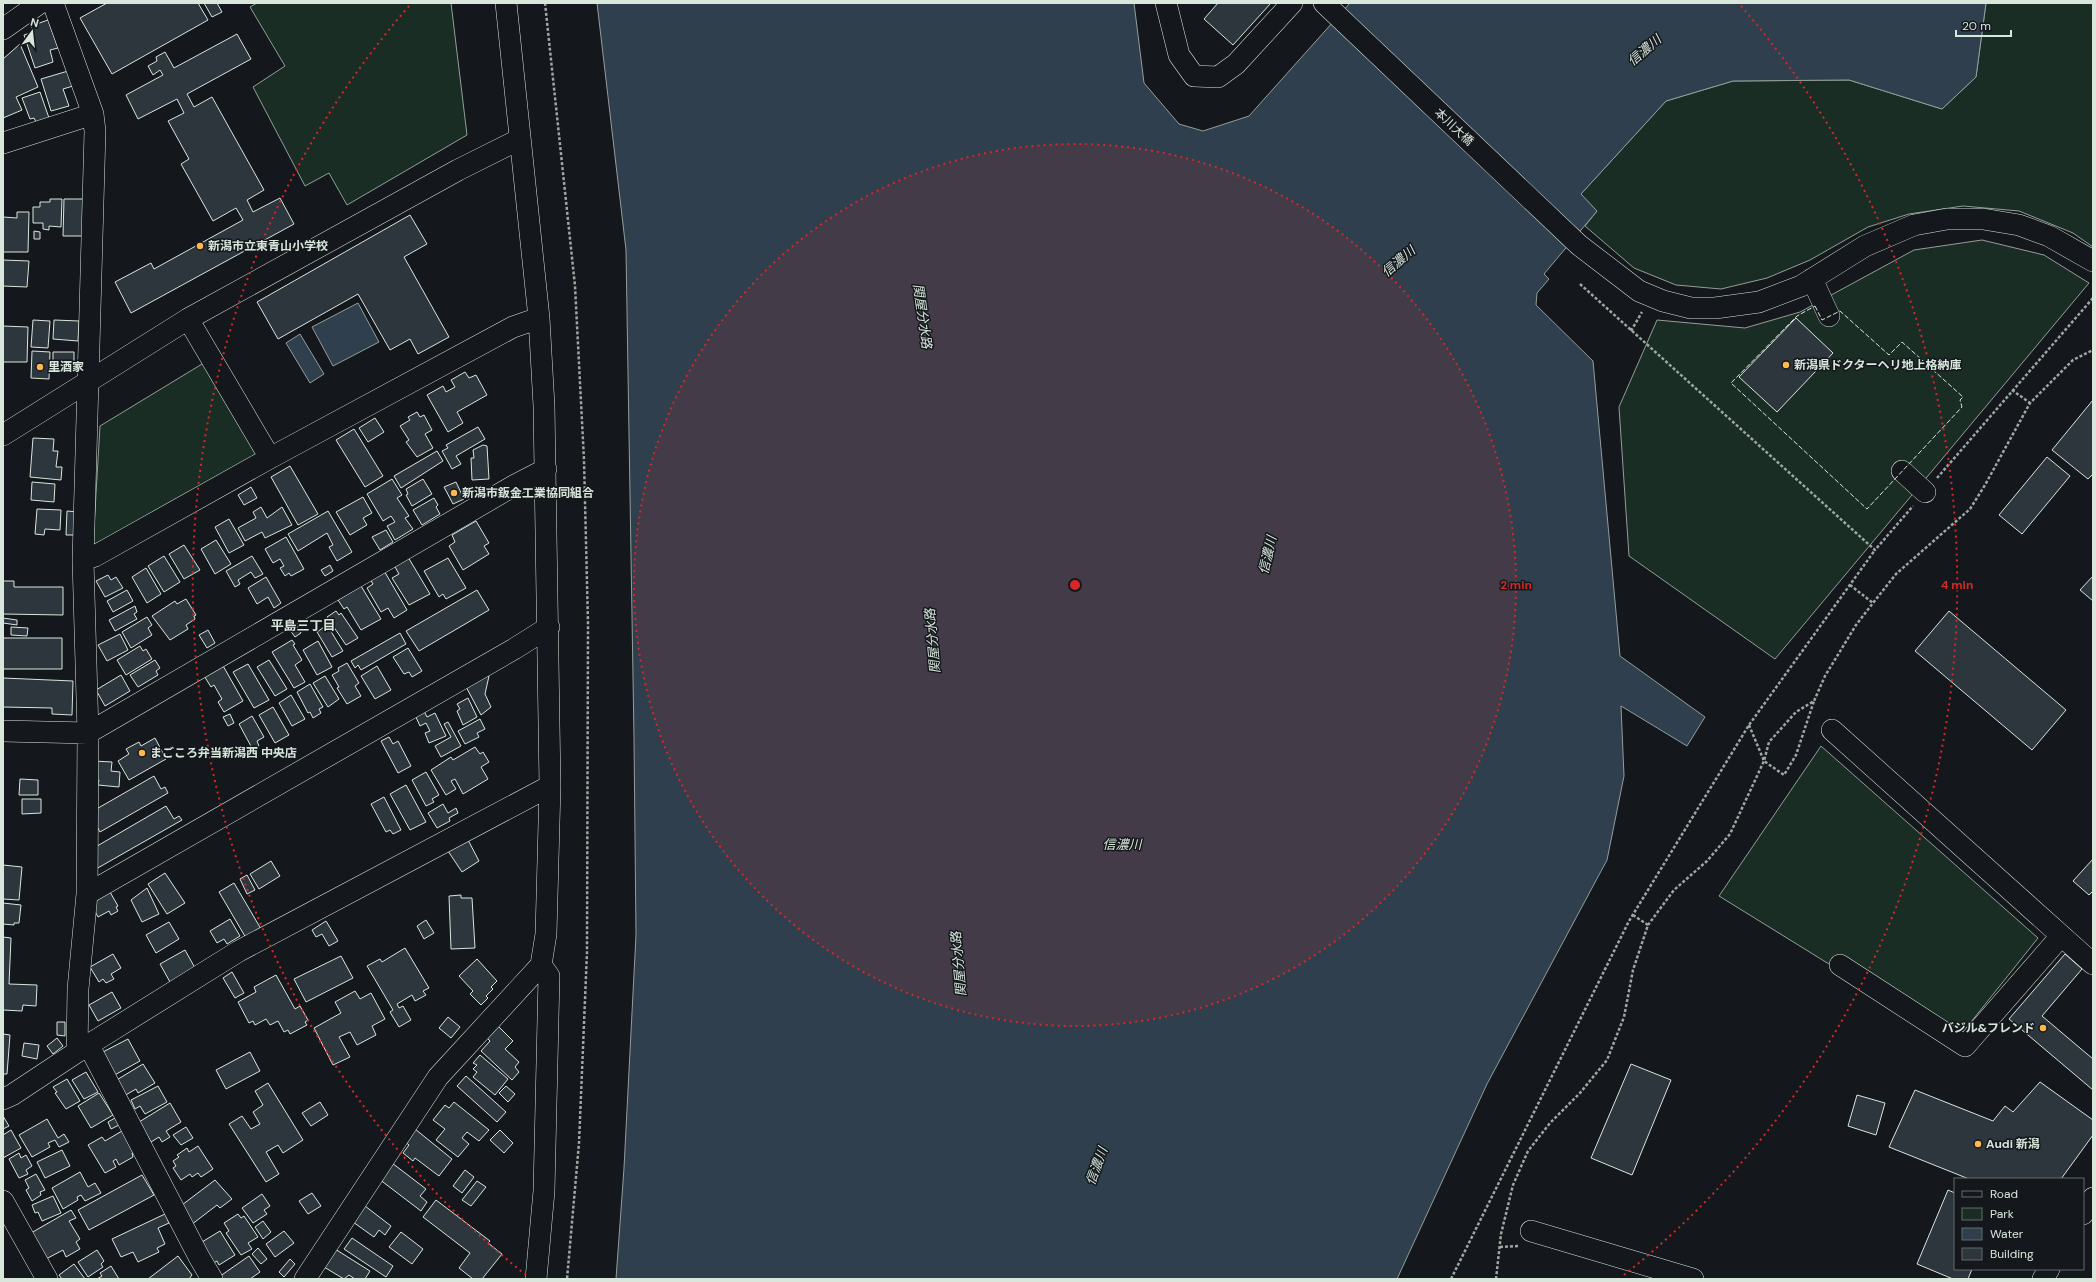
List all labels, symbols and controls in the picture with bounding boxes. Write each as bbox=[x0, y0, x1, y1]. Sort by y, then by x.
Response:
north arrow bbox=[12, 12, 52, 52]
scale bar bbox=[1956, 12, 2011, 38]
text: N bbox=[29, 15, 40, 30]
text: 20 m bbox=[1962, 18, 1991, 34]
water label: 信濃川 bbox=[1624, 30, 1666, 70]
street label: 本川大橋 bbox=[1431, 105, 1477, 149]
place label: 新潟市立東青山小学校 bbox=[208, 238, 328, 254]
marker: 新潟市立東青山小学校 bbox=[195, 241, 205, 251]
water label: 信濃川 bbox=[1378, 241, 1420, 281]
water label: 関屋分水路 bbox=[910, 283, 936, 350]
place label: 新潟県ドクターヘリ地上格納庫 bbox=[1794, 357, 1962, 373]
place label: 里酒家 bbox=[48, 359, 84, 375]
marker: 新潟県ドクターヘリ地上格納庫 bbox=[1781, 360, 1791, 370]
marker: 里酒家 bbox=[35, 362, 45, 372]
place label: 新潟市鈑金工業協同組合 bbox=[462, 485, 594, 501]
marker: 新潟市鈑金工業協同組合 bbox=[449, 488, 459, 498]
water label: 信濃川 bbox=[1255, 532, 1281, 576]
text: 2 min bbox=[1500, 577, 1532, 593]
text: 4 min bbox=[1941, 577, 1973, 593]
centre of rings bbox=[1068, 578, 1082, 592]
water label: 関屋分水路 bbox=[921, 607, 944, 674]
district label: 平島三丁目 bbox=[270, 617, 336, 634]
place label: まごころ弁当新潟西 中央店 bbox=[150, 745, 297, 761]
marker: まごころ弁当新潟西 中央店 bbox=[137, 748, 147, 758]
water label: 信濃川 bbox=[1102, 836, 1143, 853]
water label: 関屋分水路 bbox=[947, 930, 970, 997]
place label: バジル&フレンド bbox=[1942, 1020, 2035, 1036]
marker: バジル&フレンド bbox=[2038, 1023, 2048, 1033]
place label: Audi 新潟 bbox=[1986, 1136, 2040, 1152]
marker: Audi 新潟 bbox=[1973, 1139, 1983, 1149]
water label: 信濃川 bbox=[1082, 1143, 1112, 1187]
legend bbox=[1954, 1178, 2084, 1270]
text: Road bbox=[1990, 1186, 2018, 1202]
text: Park bbox=[1990, 1206, 2014, 1222]
text: Water bbox=[1990, 1226, 2024, 1242]
text: Building bbox=[1990, 1246, 2034, 1262]

